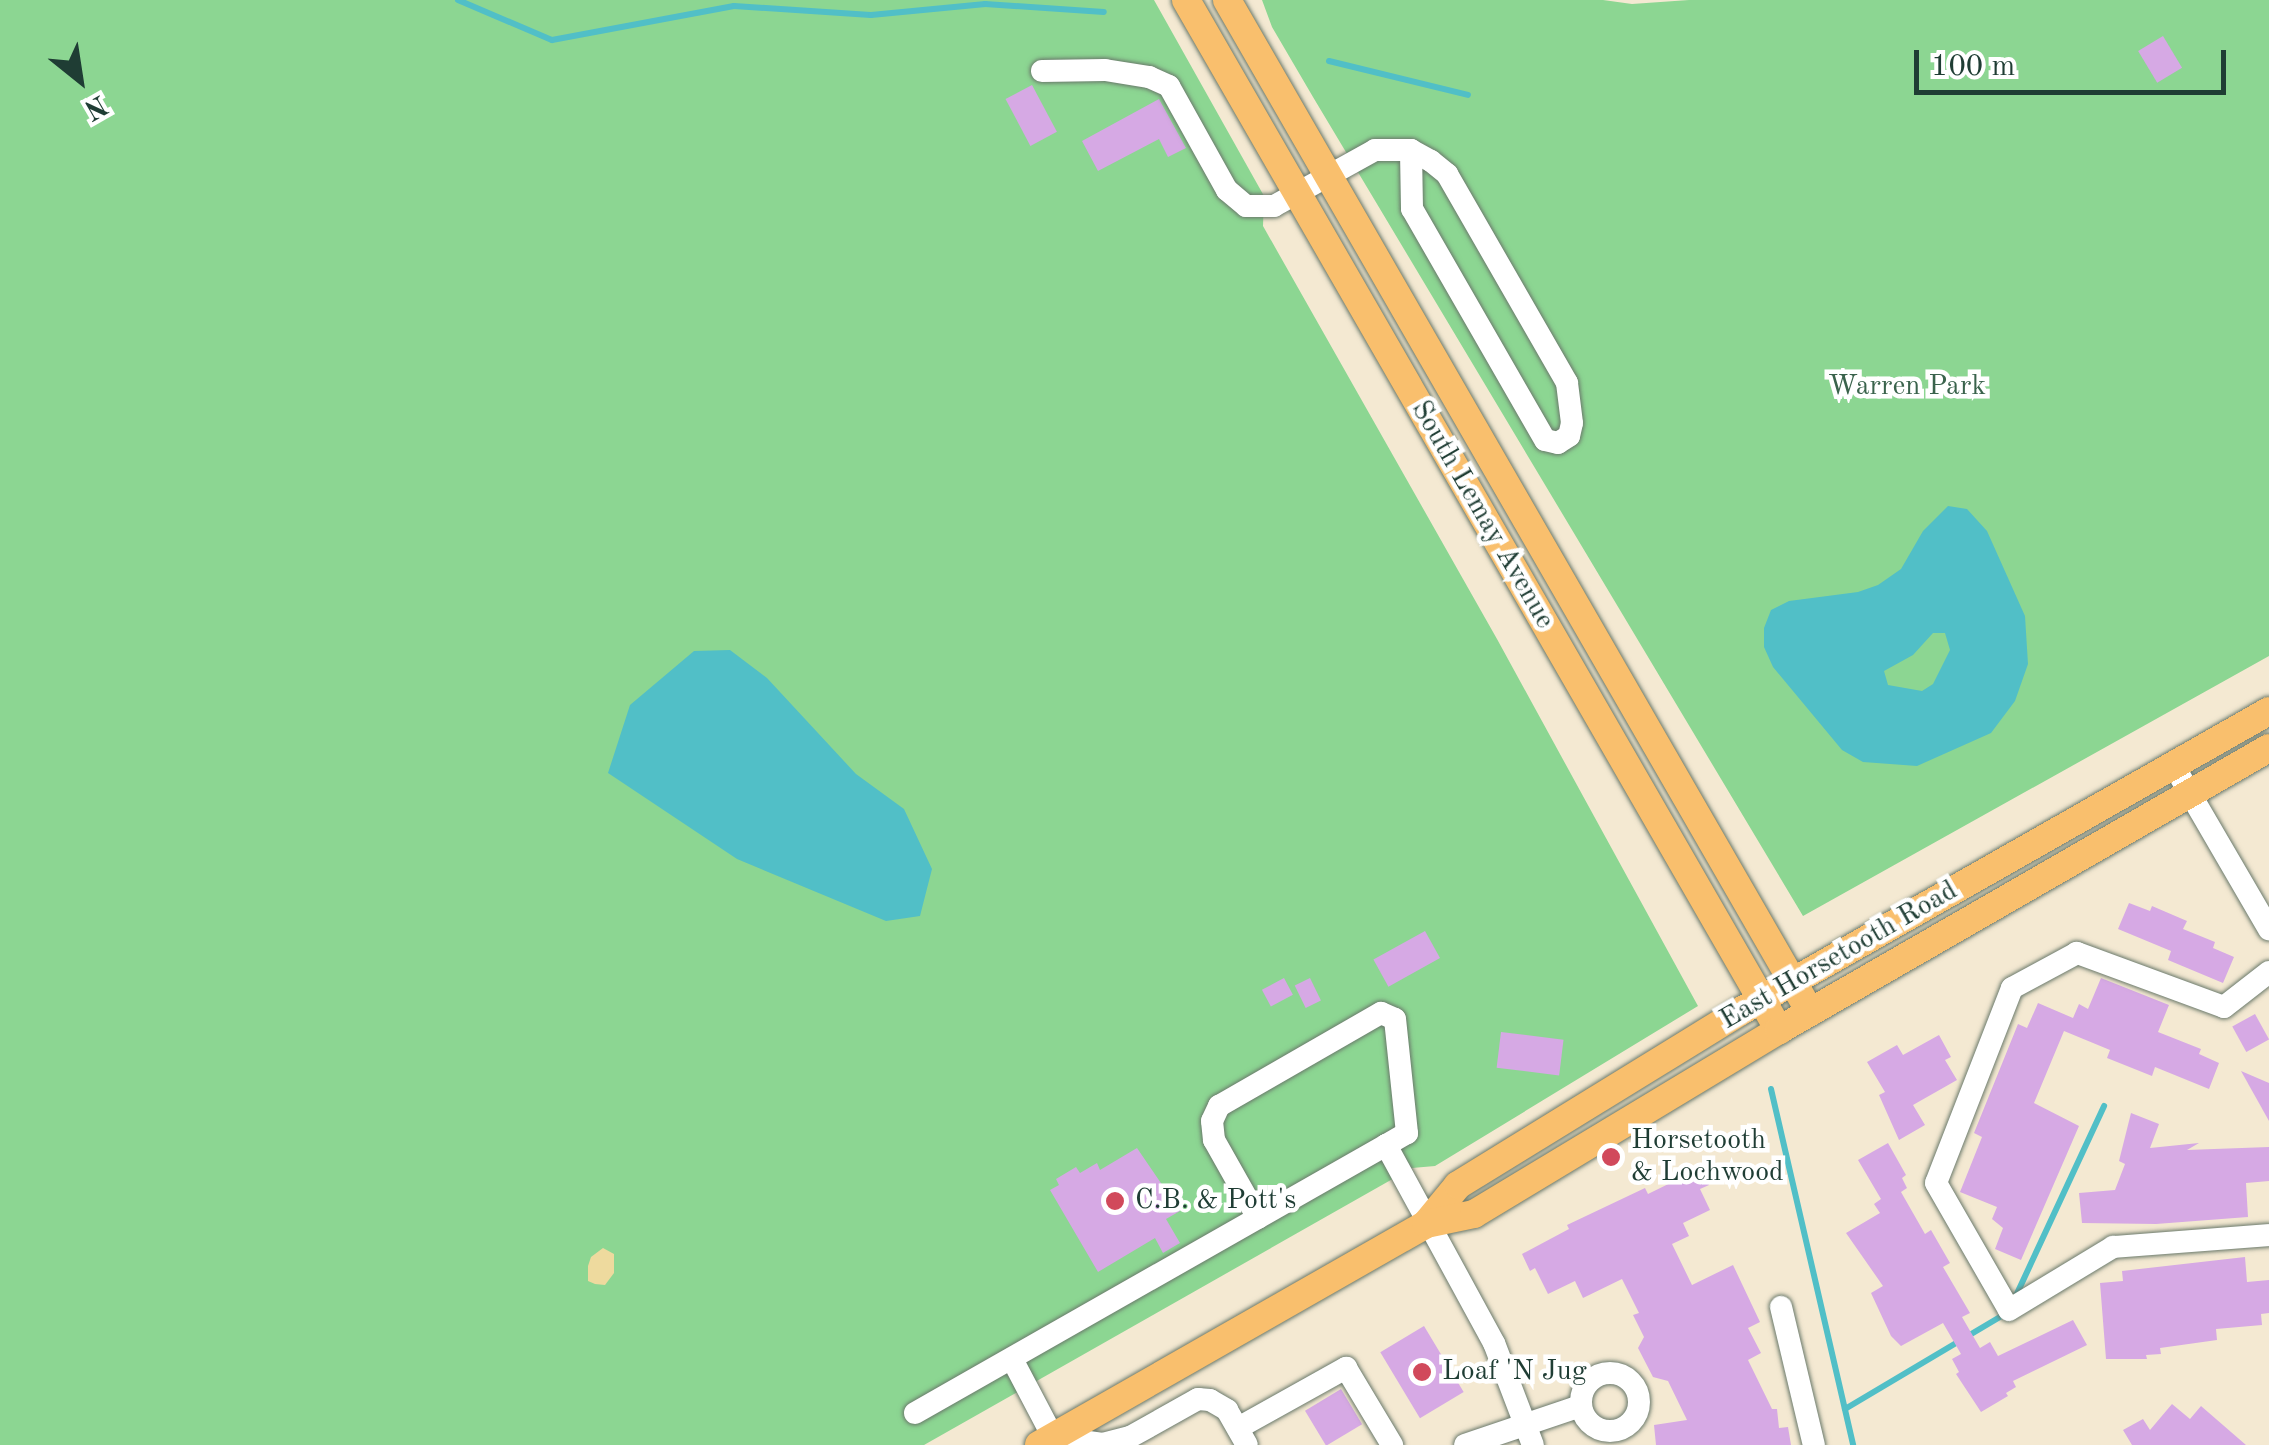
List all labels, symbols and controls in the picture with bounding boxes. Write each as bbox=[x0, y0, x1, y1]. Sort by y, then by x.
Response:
north arrow bbox=[30, 30, 130, 130]
scale bar bbox=[1919, 30, 2232, 92]
text: 100 m bbox=[1931, 52, 2015, 82]
text: N bbox=[79, 89, 111, 123]
park label: Warren Park bbox=[1828, 370, 1986, 404]
street label: South Lemay Avenue bbox=[1403, 395, 1561, 635]
street label: East Horsetooth Road bbox=[1714, 874, 1964, 1038]
place label: Horsetooth & Lochwood bbox=[1631, 1124, 1784, 1190]
marker: Horsetooth & Lochwood bbox=[1600, 1146, 1622, 1168]
place label: C.B. & Pott's bbox=[1135, 1184, 1296, 1218]
marker: C.B. & Pott's bbox=[1104, 1190, 1126, 1212]
place label: Loaf 'N Jug bbox=[1442, 1355, 1587, 1389]
marker: Loaf 'N Jug bbox=[1411, 1361, 1433, 1383]

